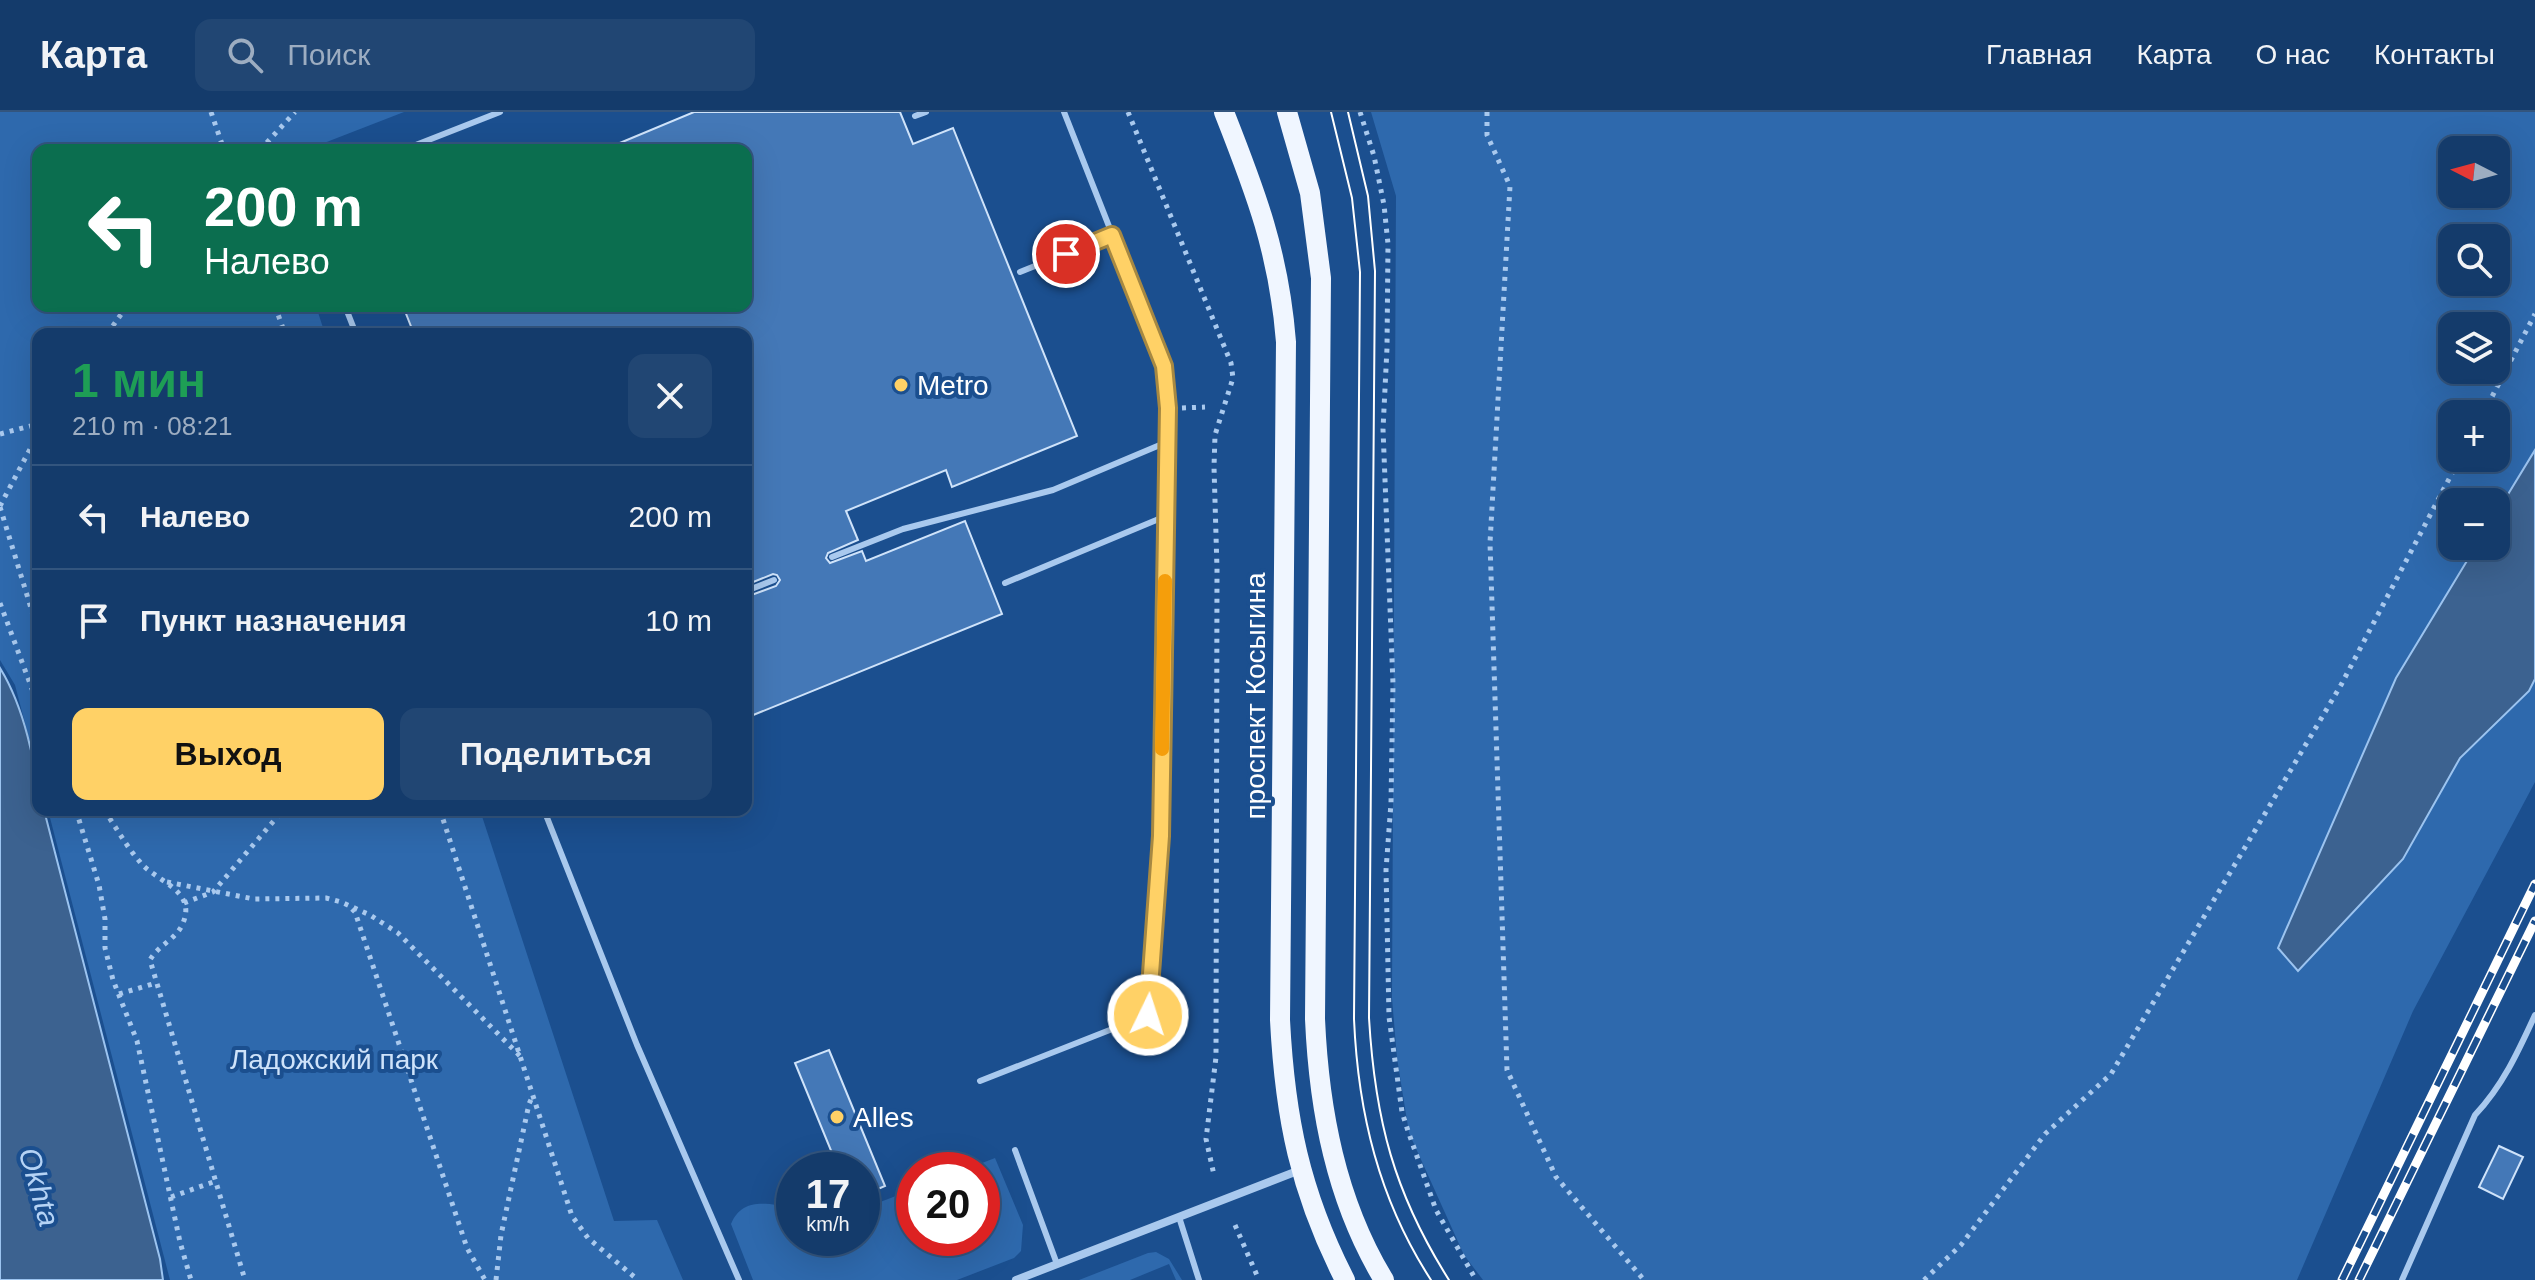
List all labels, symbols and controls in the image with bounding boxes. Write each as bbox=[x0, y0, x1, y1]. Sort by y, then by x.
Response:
search box bbox=[195, 19, 755, 91]
icon: search bbox=[223, 33, 267, 77]
text: Карта bbox=[40, 34, 147, 76]
text: Поиск bbox=[287, 38, 370, 71]
text: Главная bbox=[1986, 39, 2093, 70]
text: Карта bbox=[2137, 39, 2211, 70]
text: О нас bbox=[2255, 39, 2330, 70]
text: Контакты bbox=[2374, 39, 2495, 70]
north arrow bbox=[2438, 136, 2510, 208]
map controls bbox=[2438, 136, 2510, 560]
text: 200 m bbox=[204, 175, 363, 238]
icon: left bbox=[72, 176, 176, 280]
pin bbox=[1032, 220, 1100, 288]
button: search bbox=[2438, 224, 2510, 296]
icon: arrive bbox=[1044, 232, 1088, 276]
text: Налево bbox=[204, 241, 330, 282]
button: layers bbox=[2438, 312, 2510, 384]
text: 1 мин bbox=[72, 354, 206, 407]
button: close bbox=[628, 354, 712, 438]
place label: Metro bbox=[917, 370, 989, 401]
marker: Metro bbox=[892, 376, 910, 394]
button: + bbox=[2438, 400, 2510, 472]
text: 210 m · 08:21 bbox=[72, 411, 232, 441]
button: − bbox=[2438, 488, 2510, 560]
icon: left bbox=[72, 495, 116, 539]
text: Налево bbox=[140, 500, 250, 533]
text: 200 m bbox=[629, 500, 712, 533]
street label: проспект Косыгина bbox=[1240, 572, 1271, 820]
icon: arrive bbox=[72, 599, 116, 643]
text: Пункт назначения bbox=[140, 604, 407, 637]
text: 10 m bbox=[645, 604, 712, 637]
button: Выход bbox=[72, 708, 384, 800]
button: Поделиться bbox=[400, 708, 712, 800]
position arrow bbox=[1106, 973, 1190, 1057]
park label: Ладожский парк bbox=[230, 1044, 439, 1075]
place label: Alles bbox=[853, 1102, 914, 1133]
marker: Alles bbox=[828, 1108, 846, 1126]
water label: Okhta bbox=[13, 1144, 66, 1230]
speed limit sign: 20 bbox=[896, 1152, 1000, 1256]
text: 17 bbox=[806, 1172, 850, 1216]
text: km/h bbox=[806, 1213, 850, 1235]

